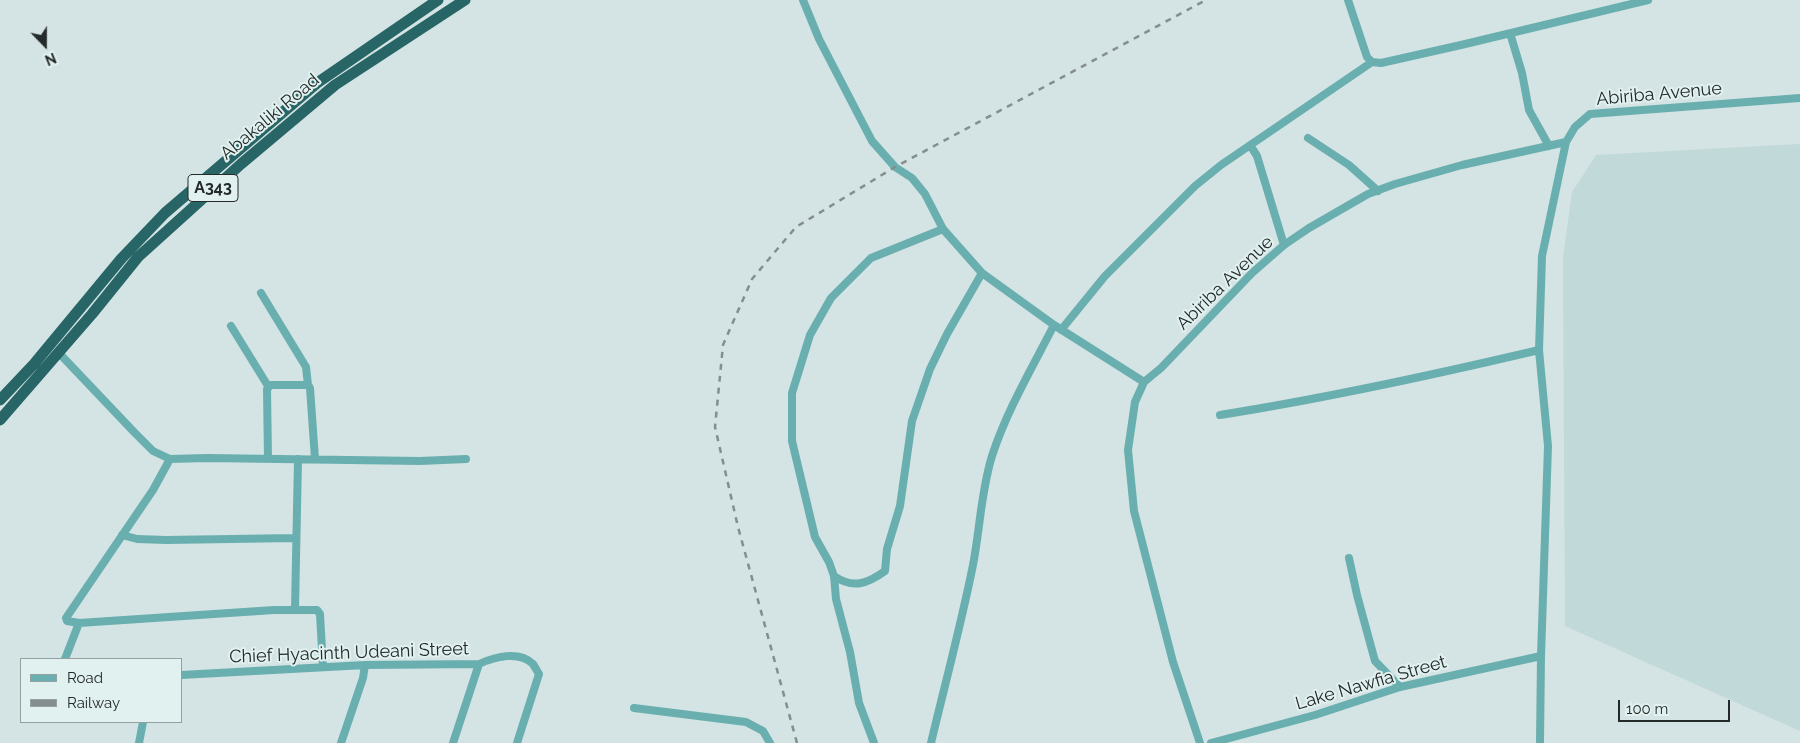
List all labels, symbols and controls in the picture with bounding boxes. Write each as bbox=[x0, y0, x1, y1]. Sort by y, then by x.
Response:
north arrow bbox=[20, 20, 70, 70]
text: N bbox=[43, 49, 59, 68]
street label: Abakaliki Road bbox=[216, 69, 324, 165]
street label: Abiriba Avenue bbox=[1595, 78, 1723, 110]
road number: A343 bbox=[188, 174, 238, 202]
street label: Abiriba Avenue bbox=[1172, 231, 1278, 335]
street label: Chief Hyacinth Udeani Street bbox=[229, 638, 469, 668]
street label: Lake Nawfia Street bbox=[1293, 651, 1449, 715]
legend bbox=[20, 658, 182, 723]
text: Road bbox=[67, 669, 103, 687]
scale bar bbox=[1620, 690, 1732, 722]
text: Railway bbox=[67, 694, 120, 712]
text: 100 m bbox=[1626, 700, 1668, 718]

